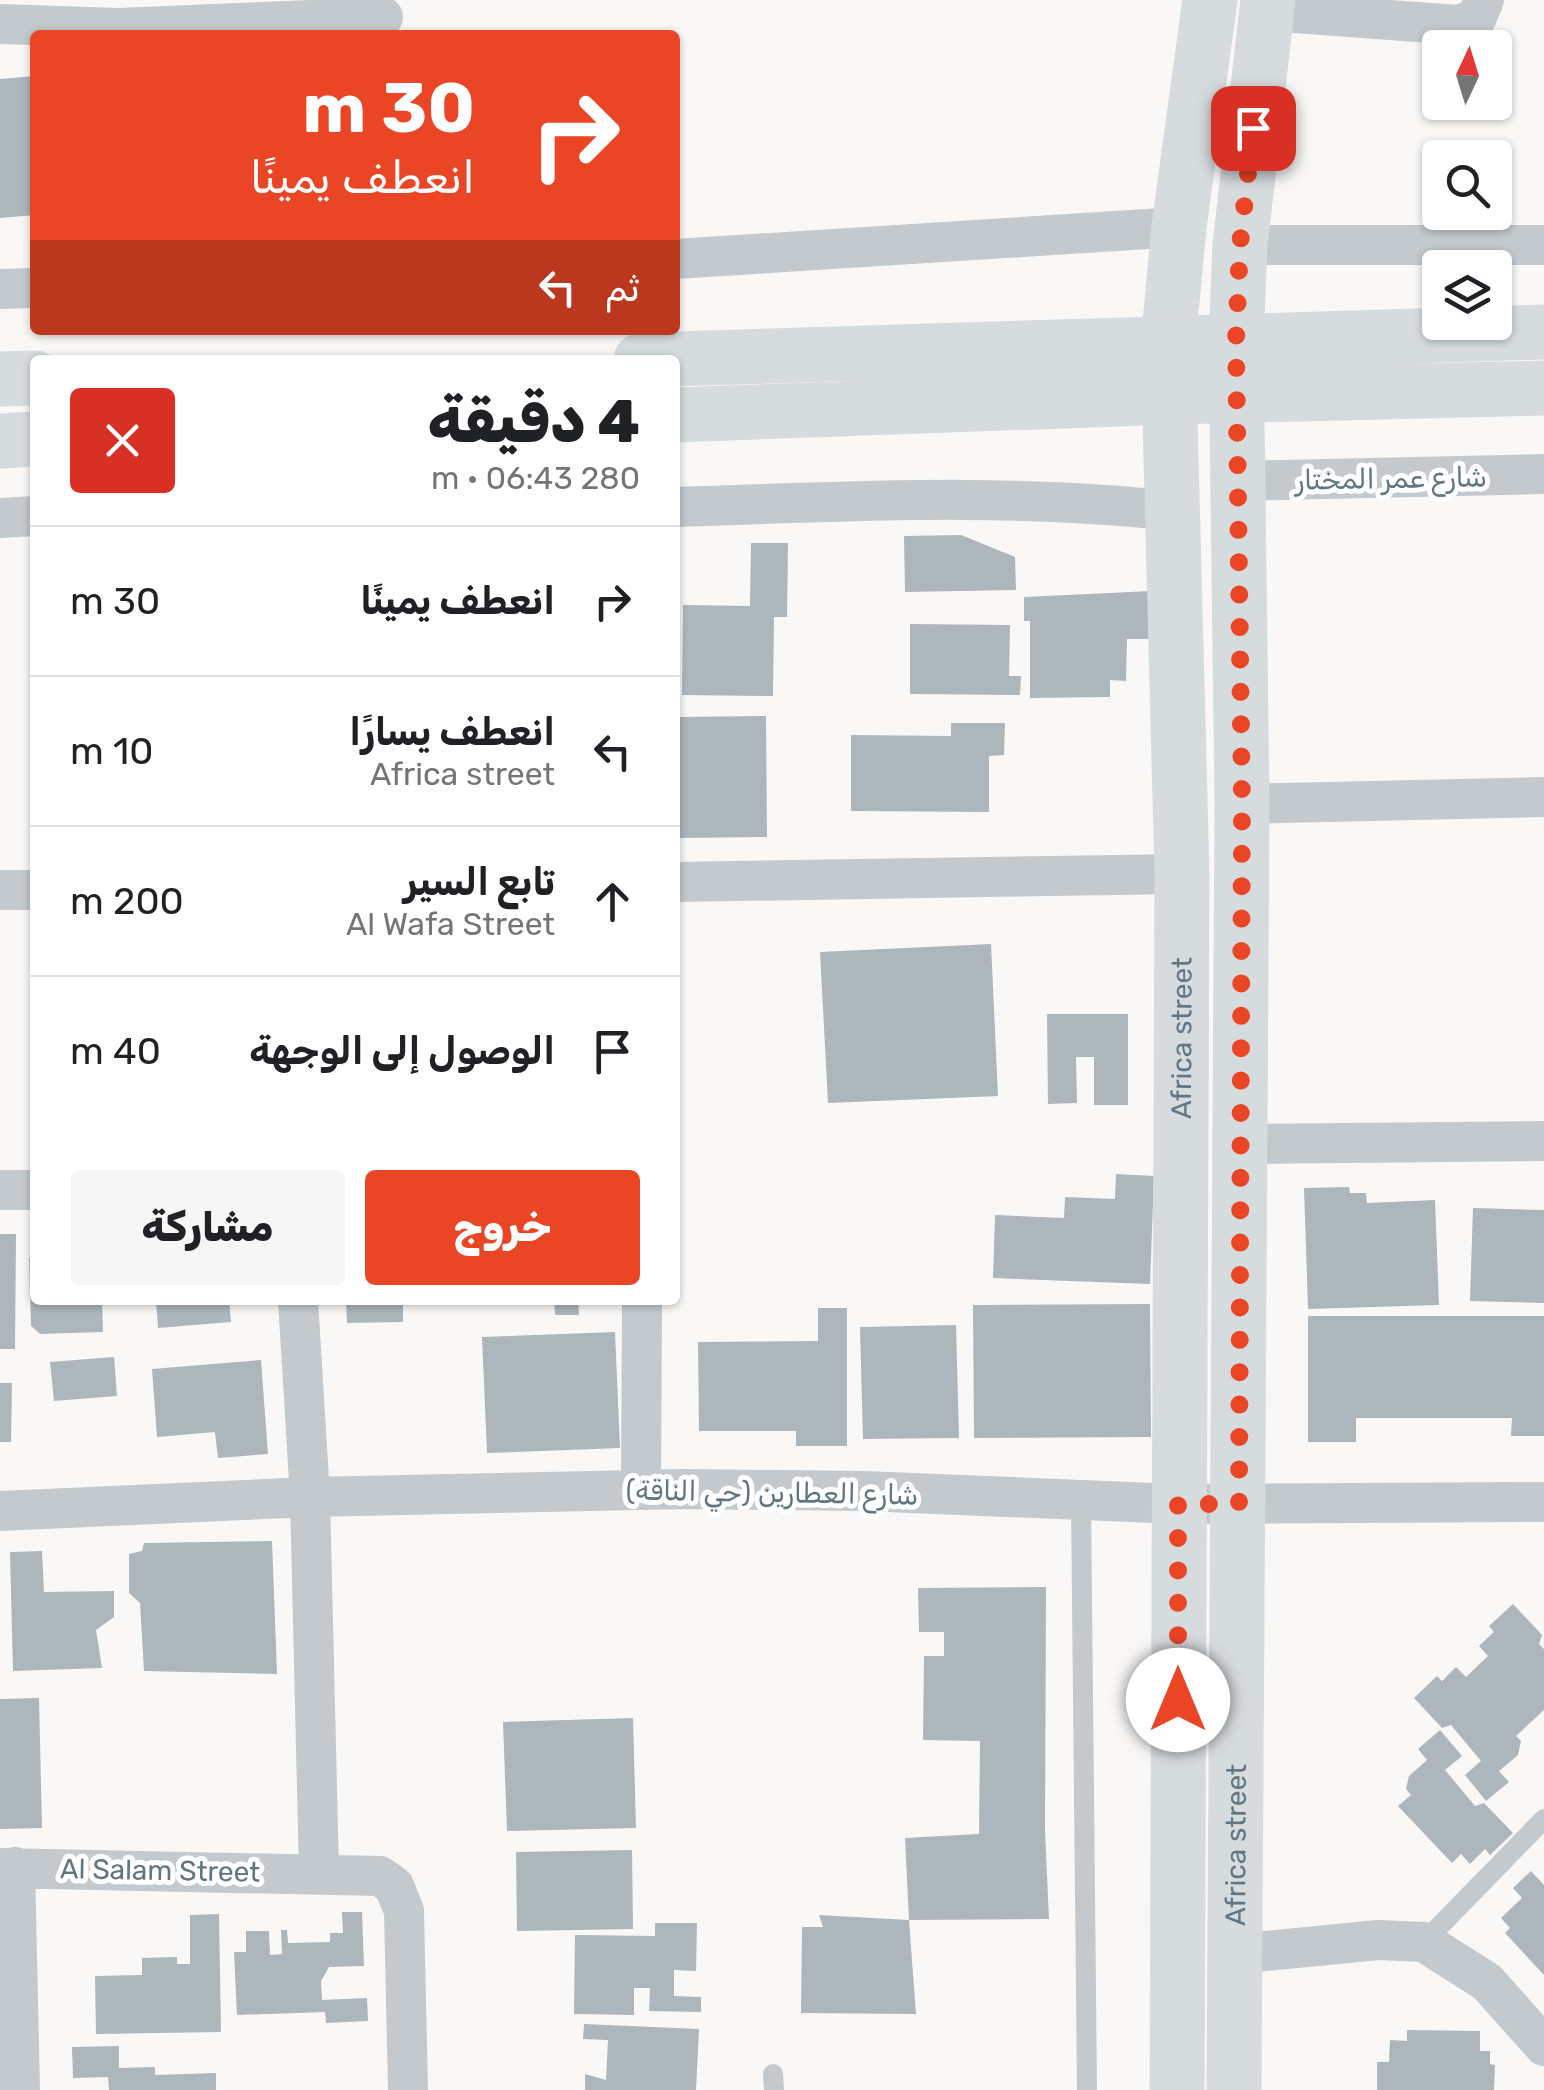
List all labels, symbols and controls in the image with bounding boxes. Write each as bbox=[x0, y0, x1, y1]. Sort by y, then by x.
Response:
north arrow bbox=[1422, 30, 1512, 120]
map controls bbox=[1422, 30, 1512, 340]
text: 30 m bbox=[302, 67, 475, 150]
icon: right bbox=[510, 70, 640, 200]
pin bbox=[1211, 86, 1296, 171]
icon: arrive bbox=[1226, 101, 1281, 156]
button: search bbox=[1422, 140, 1512, 230]
text: انعطف يمينًا bbox=[250, 151, 475, 204]
button: layers bbox=[1422, 250, 1512, 340]
icon: left bbox=[530, 260, 585, 315]
text: ثم bbox=[605, 265, 640, 311]
text: 4 دقيقة bbox=[427, 386, 640, 457]
button: close bbox=[70, 388, 175, 493]
text: 280 m · 06:43 bbox=[431, 459, 640, 497]
street label: شارع عمر المختار bbox=[1293, 460, 1487, 500]
icon: right bbox=[585, 574, 640, 629]
text: 30 m bbox=[70, 578, 160, 624]
text: انعطف يمينًا bbox=[360, 578, 555, 624]
text: انعطف يسارًا bbox=[349, 709, 555, 755]
icon: left bbox=[585, 724, 640, 779]
text: 10 m bbox=[70, 728, 154, 774]
text: Africa street bbox=[370, 755, 555, 793]
text: تابع السير bbox=[403, 859, 555, 905]
icon: ahead bbox=[585, 874, 640, 929]
text: 200 m bbox=[70, 878, 184, 924]
text: Al Wafa Street bbox=[346, 905, 555, 943]
street label: Africa street bbox=[1165, 957, 1199, 1119]
icon: arrive bbox=[585, 1024, 640, 1079]
text: 40 m bbox=[70, 1028, 161, 1074]
text: الوصول إلى الوجهة bbox=[249, 1028, 555, 1074]
button: مشاركة bbox=[70, 1170, 345, 1285]
button: خروج bbox=[365, 1170, 640, 1285]
street label: شارع العطارين (حي الناقة) bbox=[625, 1473, 919, 1517]
position arrow bbox=[1126, 1648, 1230, 1752]
street label: Africa street bbox=[1219, 1764, 1253, 1926]
street label: Al Salam Street bbox=[60, 1852, 260, 1889]

